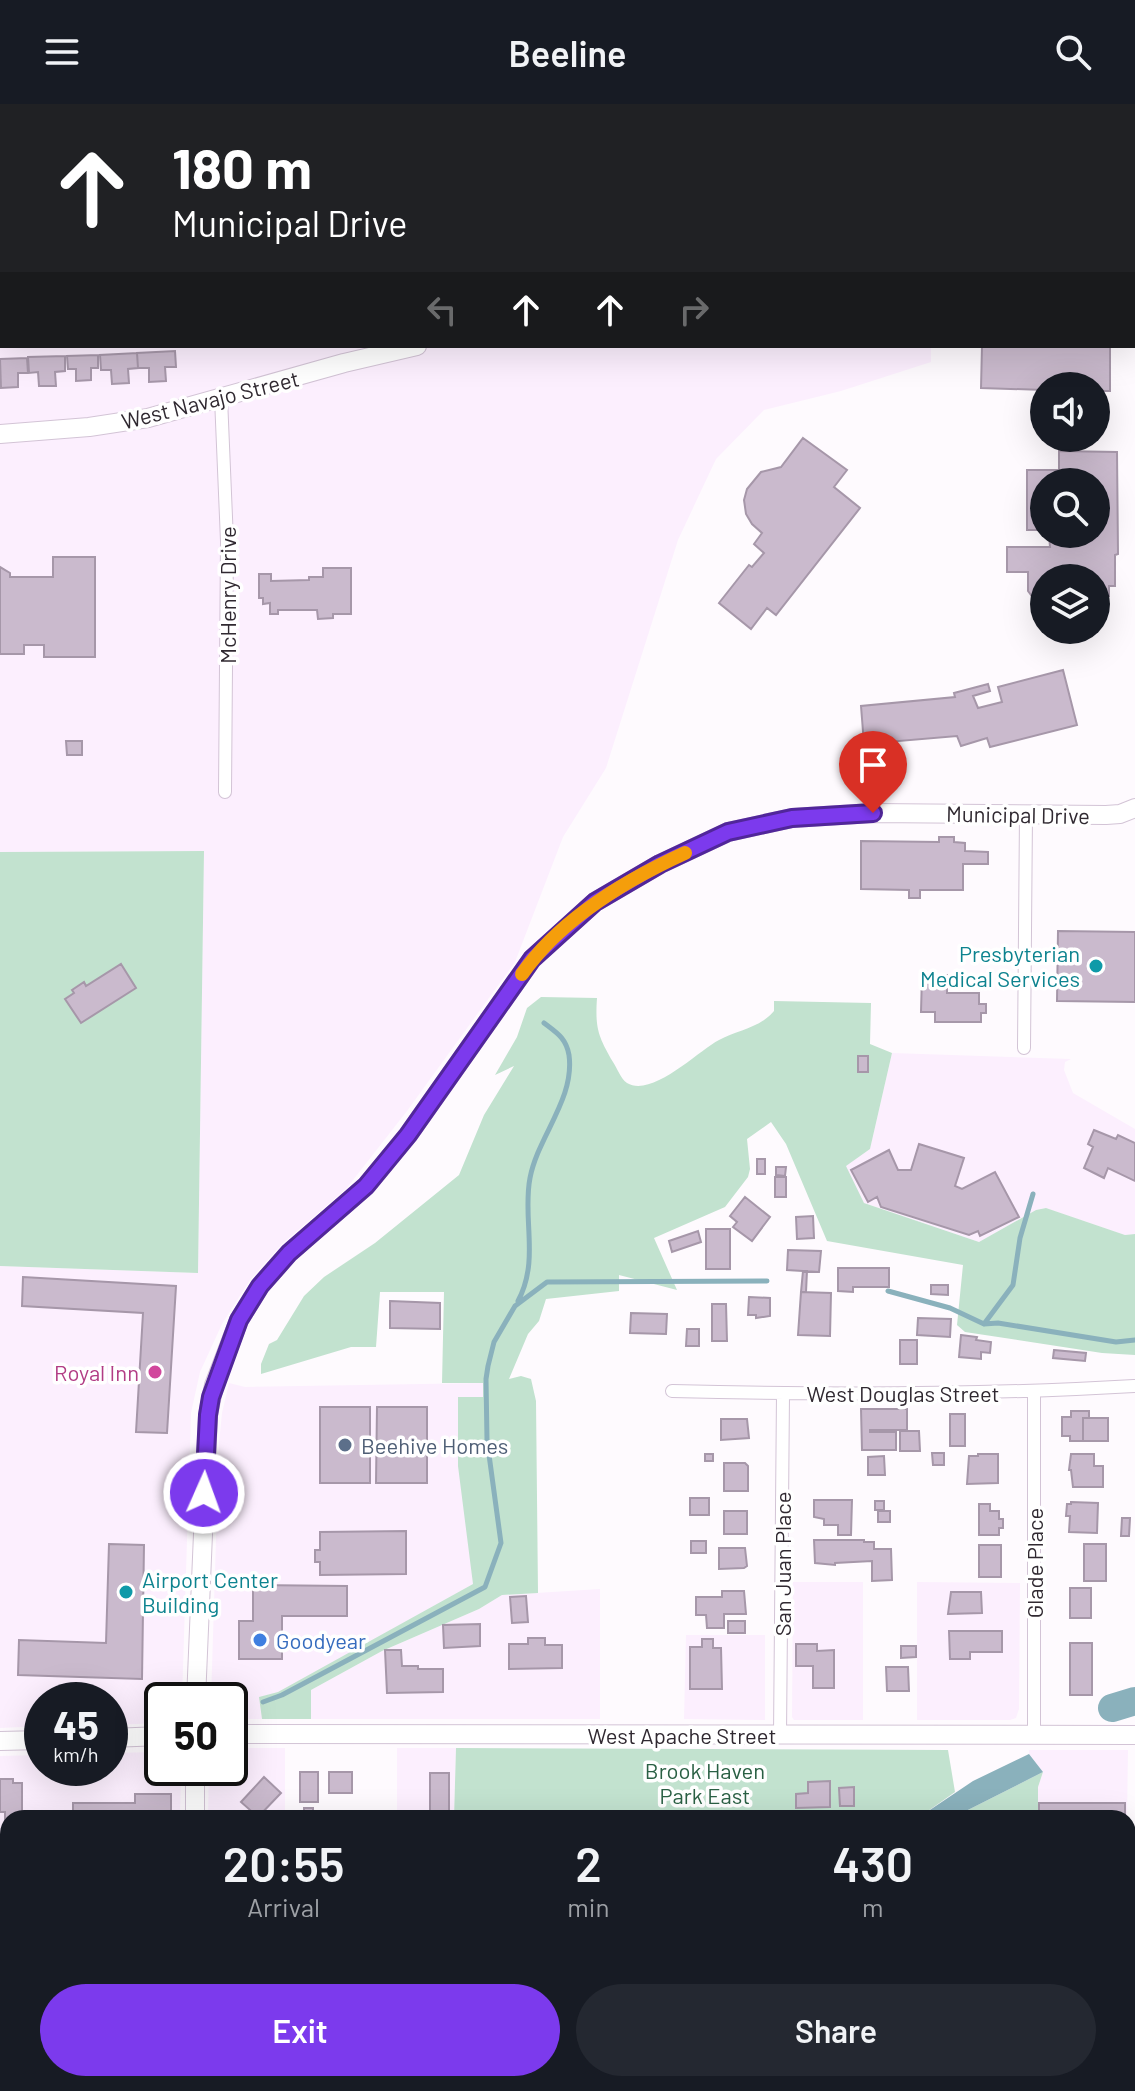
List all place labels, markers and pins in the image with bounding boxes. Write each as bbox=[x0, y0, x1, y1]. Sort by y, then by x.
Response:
pin bbox=[839, 731, 907, 813]
place label: Presbyterian Medical Services bbox=[920, 940, 1080, 991]
marker: Presbyterian Medical Services bbox=[1087, 957, 1105, 975]
place label: Royal Inn bbox=[54, 1359, 139, 1385]
marker: Royal Inn bbox=[146, 1363, 164, 1381]
place label: Beehive Homes bbox=[361, 1432, 508, 1458]
marker: Beehive Homes bbox=[336, 1436, 354, 1454]
place label: Airport Center Building bbox=[142, 1566, 278, 1617]
marker: Airport Center Building bbox=[117, 1583, 135, 1601]
place label: Goodyear bbox=[276, 1627, 366, 1653]
marker: Goodyear bbox=[251, 1631, 269, 1649]

